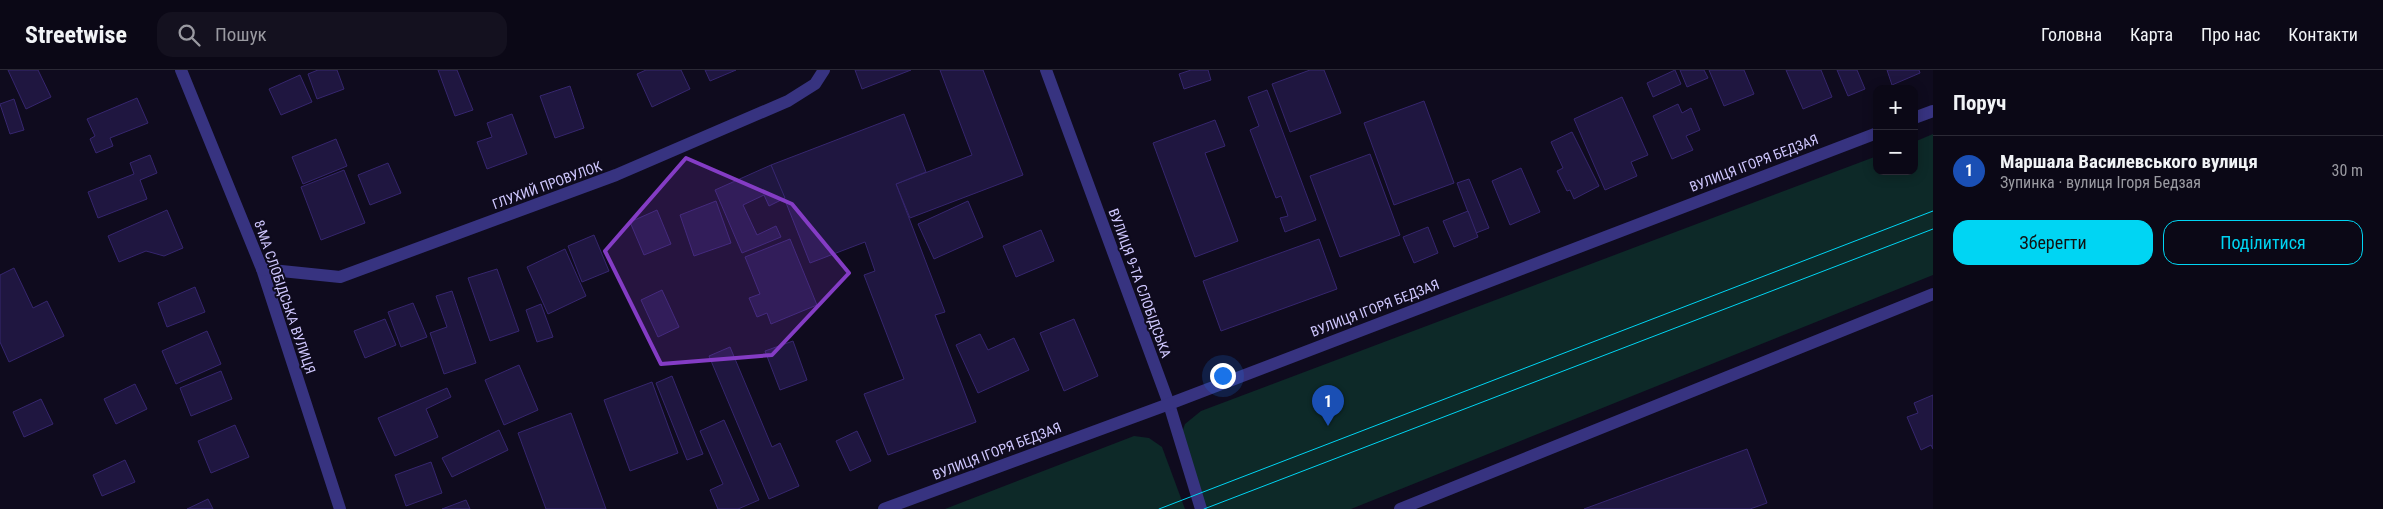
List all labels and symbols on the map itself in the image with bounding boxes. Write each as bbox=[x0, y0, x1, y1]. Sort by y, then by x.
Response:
street label: ВУЛИЦЯ ІГОРЯ БЕДЗАЯ bbox=[1687, 131, 1821, 195]
street label: ГЛУХИЙ ПРОВУЛОК bbox=[490, 158, 604, 212]
street label: ВУЛИЦЯ 9-ТА СЛОБІДСЬКА bbox=[1106, 206, 1174, 360]
street label: 8-МА СЛОБІДСЬКА ВУЛИЦЯ bbox=[251, 218, 319, 376]
street label: ВУЛИЦЯ ІГОРЯ БЕДЗАЯ bbox=[1308, 276, 1442, 340]
your location bbox=[1210, 363, 1236, 389]
pin: 1 bbox=[1312, 385, 1344, 426]
street label: ВУЛИЦЯ ІГОРЯ БЕДЗАЯ bbox=[930, 419, 1064, 483]

